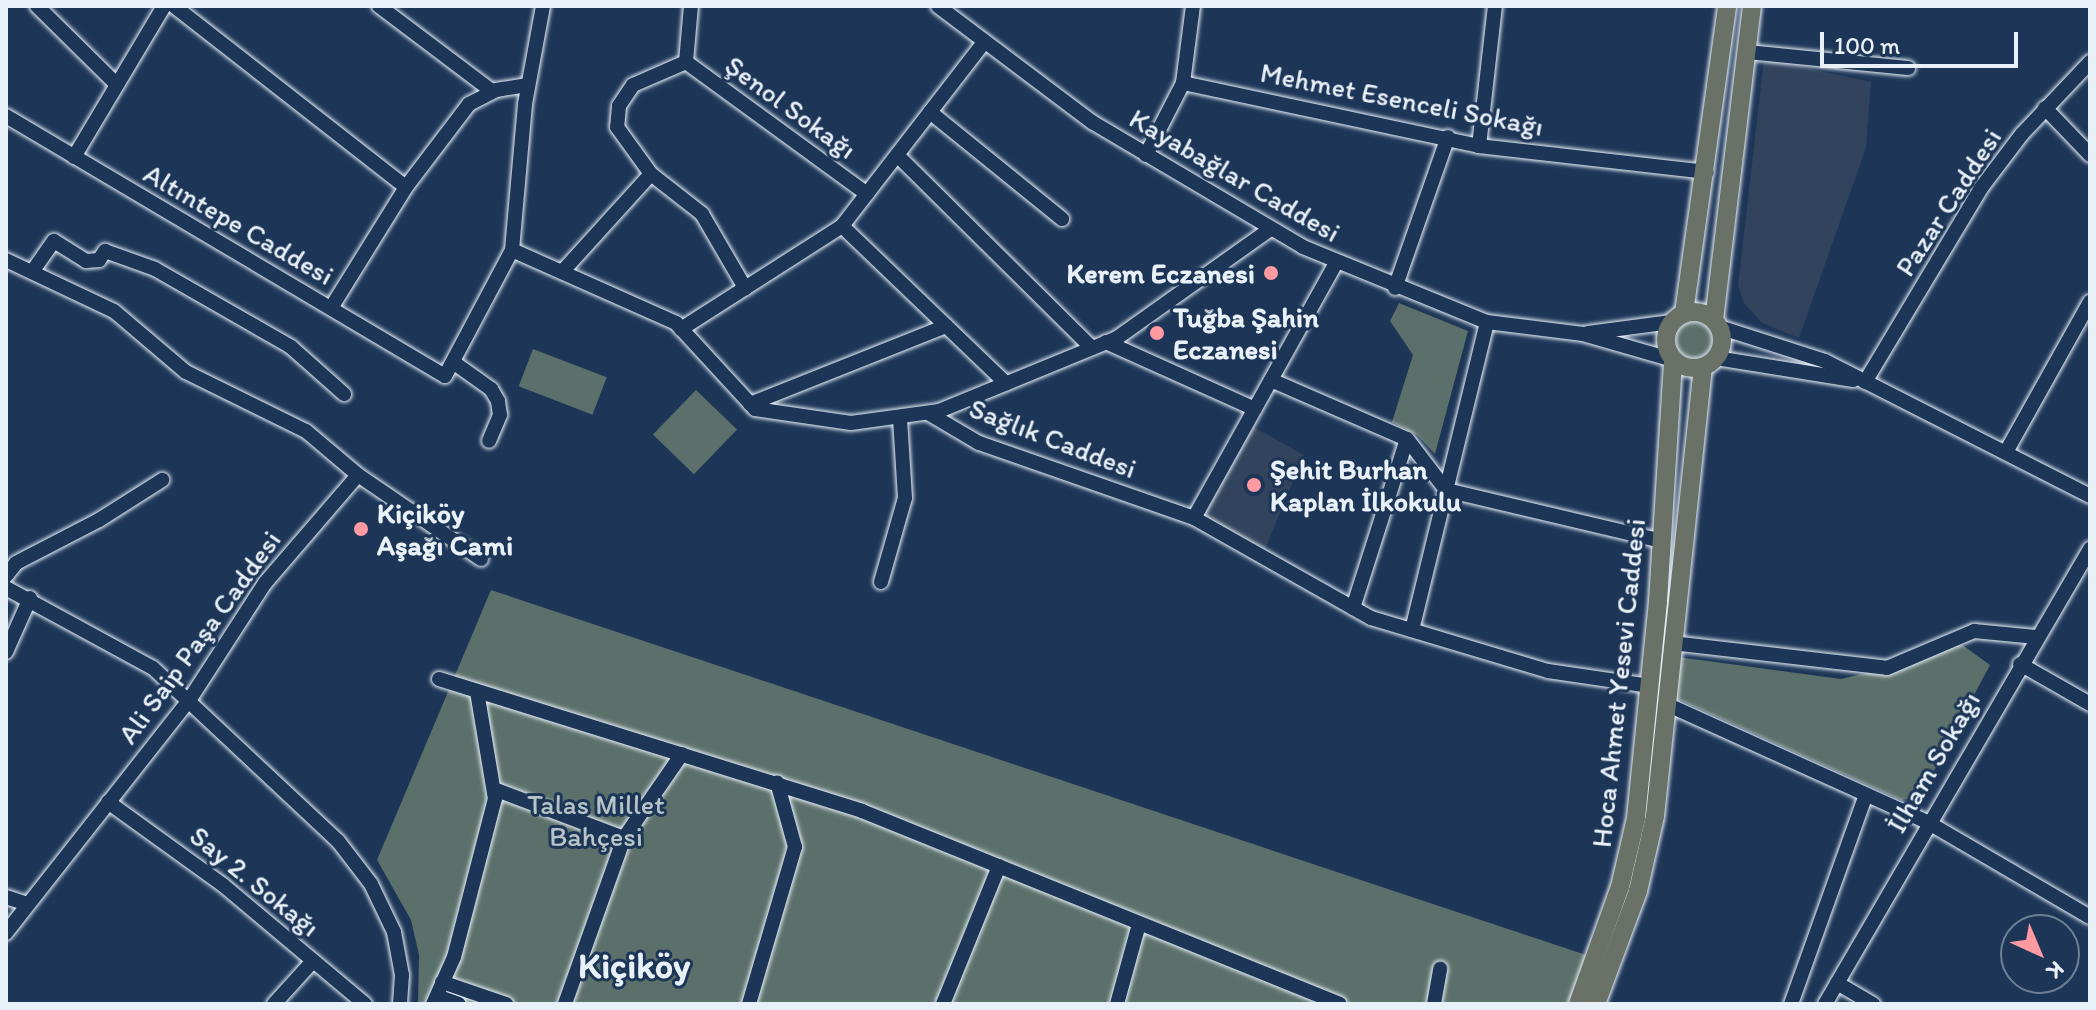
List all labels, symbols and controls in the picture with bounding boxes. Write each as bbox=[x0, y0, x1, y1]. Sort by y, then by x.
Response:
scale bar bbox=[1824, 16, 2022, 66]
text: 100 m bbox=[1834, 31, 1900, 60]
street label: Şenol Sokağı bbox=[719, 48, 863, 166]
street label: Mehmet Esenceli Sokağı bbox=[1258, 55, 1546, 143]
street label: Kayabağlar Caddesi bbox=[1123, 101, 1347, 249]
street label: Pazar Caddesi bbox=[1888, 122, 2008, 282]
street label: Altıntepe Caddesi bbox=[138, 156, 340, 292]
place label: Kerem Eczanesi bbox=[1066, 256, 1255, 290]
marker: Kerem Eczanesi bbox=[1262, 264, 1280, 282]
place label: Tuğba Şahin Eczanesi bbox=[1173, 300, 1319, 366]
marker: Tuğba Şahin Eczanesi bbox=[1148, 324, 1166, 342]
street label: Sağlık Caddesi bbox=[965, 391, 1141, 485]
place label: Şehit Burhan Kaplan İlkokulu bbox=[1270, 452, 1461, 518]
marker: Şehit Burhan Kaplan İlkokulu bbox=[1245, 476, 1263, 494]
place label: Kiçiköy Aşağı Cami bbox=[377, 496, 513, 562]
street label: Hoca Ahmet Yesevi Caddesi bbox=[1584, 517, 1652, 849]
marker: Kiçiköy Aşağı Cami bbox=[352, 520, 370, 538]
street label: Ali Saip Paşa Caddesi bbox=[110, 524, 288, 750]
street label: İlham Sokağı bbox=[1879, 686, 1987, 838]
park label: Talas Millet Bahçesi bbox=[528, 787, 664, 853]
street label: Say 2. Sokağı bbox=[183, 818, 327, 944]
north arrow bbox=[2000, 914, 2080, 994]
district label: Kiçiköy bbox=[578, 944, 690, 988]
text: K bbox=[2041, 956, 2070, 985]

